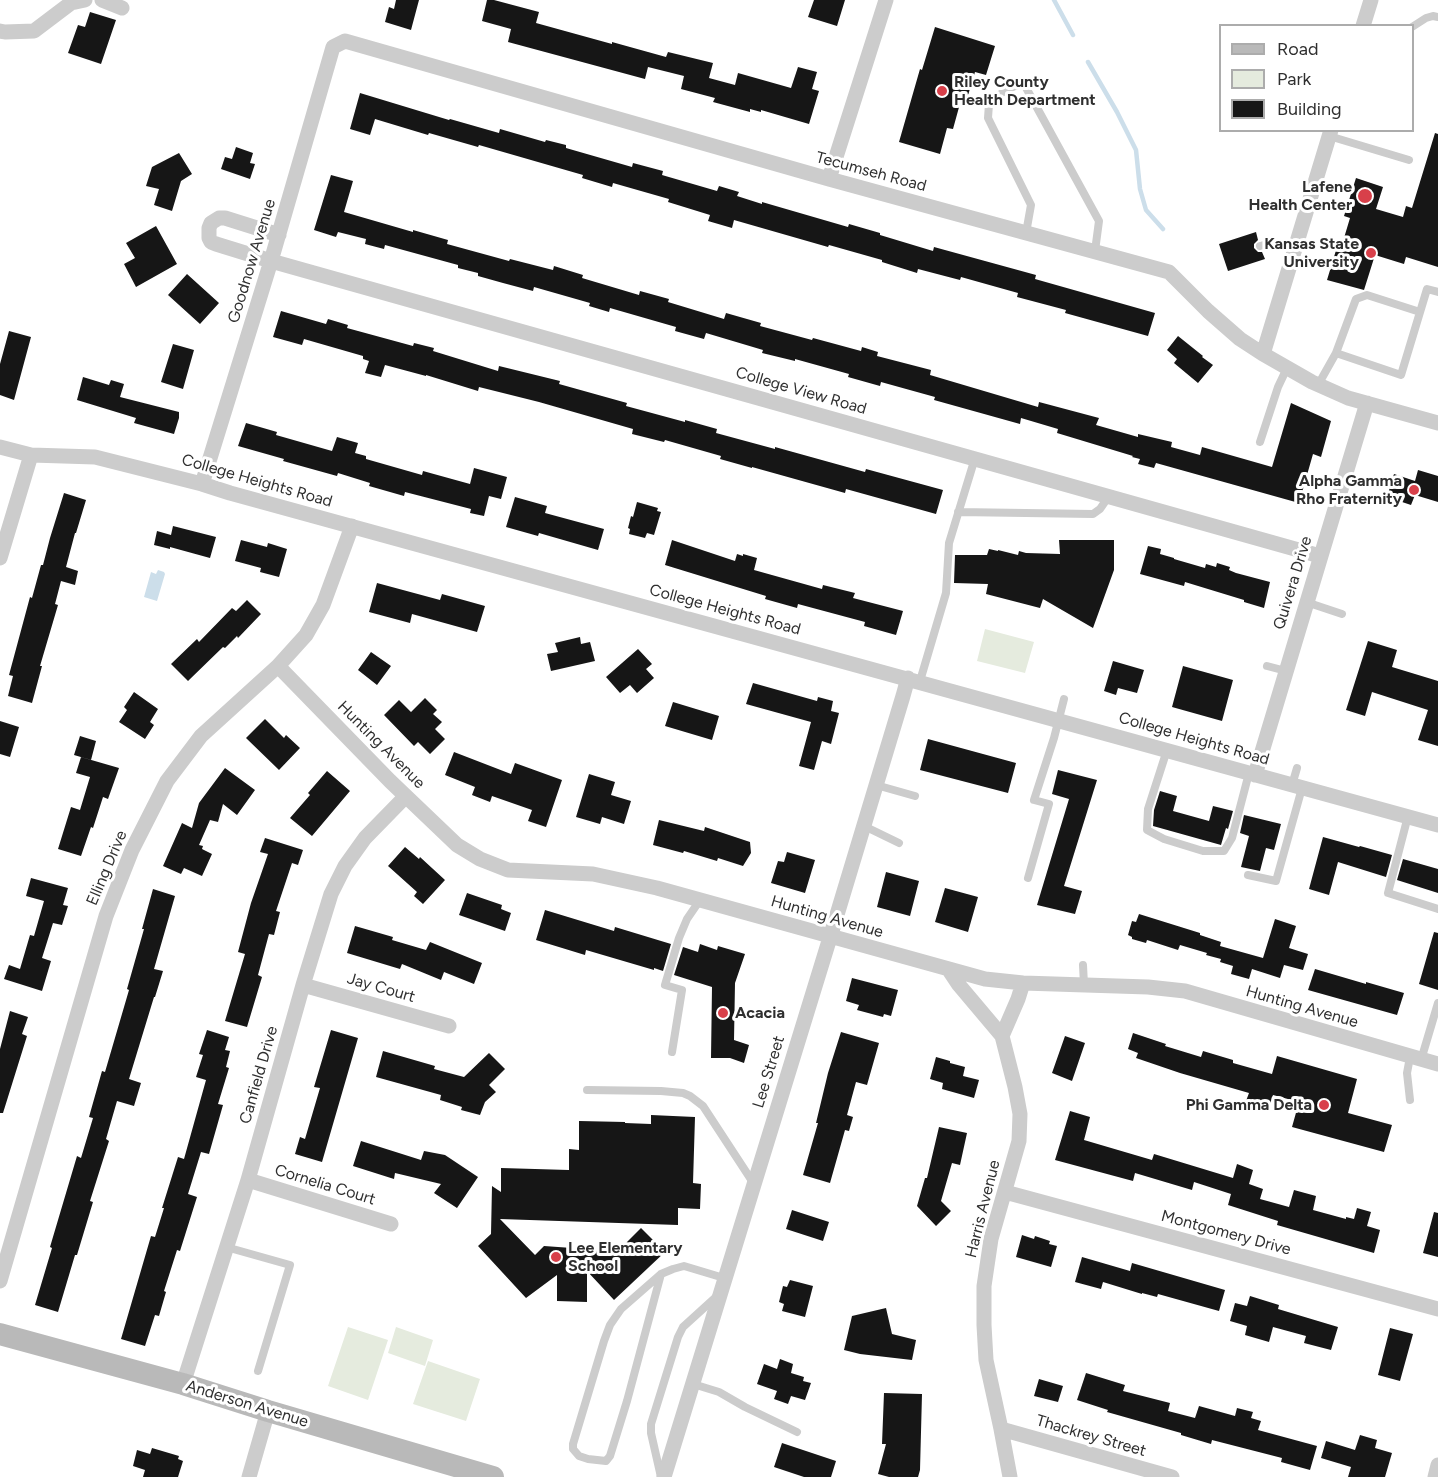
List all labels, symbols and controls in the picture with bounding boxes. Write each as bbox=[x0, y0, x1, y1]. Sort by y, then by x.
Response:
legend bbox=[1219, 24, 1414, 132]
text: Road bbox=[1277, 38, 1318, 60]
text: Park bbox=[1277, 68, 1311, 90]
place label: Riley County Health Department bbox=[954, 72, 1096, 110]
marker: Riley County Health Department bbox=[935, 84, 949, 98]
text: Building bbox=[1277, 98, 1342, 120]
street label: Tecumseh Road bbox=[814, 148, 928, 196]
place label: Lafene Health Center bbox=[1249, 177, 1352, 215]
marker: Lafene Health Center bbox=[1356, 187, 1374, 205]
street label: Goodnow Avenue bbox=[224, 197, 280, 325]
place label: Kansas State University bbox=[1264, 234, 1359, 272]
marker: Kansas State University bbox=[1364, 246, 1378, 260]
street label: College View Road bbox=[733, 363, 869, 419]
street label: College Heights Road bbox=[179, 450, 335, 512]
place label: Alpha Gamma Rho Fraternity bbox=[1296, 471, 1402, 509]
marker: Alpha Gamma Rho Fraternity bbox=[1407, 483, 1421, 497]
street label: Quivera Drive bbox=[1270, 534, 1316, 632]
street label: College Heights Road bbox=[647, 581, 803, 639]
street label: Hunting Avenue bbox=[333, 697, 429, 793]
street label: College Heights Road bbox=[1116, 708, 1272, 770]
street label: Elling Drive bbox=[83, 828, 131, 908]
street label: Hunting Avenue bbox=[769, 892, 885, 942]
street label: Jay Court bbox=[345, 969, 417, 1007]
street label: Hunting Avenue bbox=[1244, 982, 1360, 1032]
place label: Acacia bbox=[735, 1003, 785, 1023]
marker: Acacia bbox=[716, 1006, 730, 1020]
street label: Canfield Drive bbox=[236, 1024, 282, 1126]
street label: Lee Street bbox=[749, 1034, 789, 1110]
place label: Phi Gamma Delta bbox=[1186, 1095, 1312, 1115]
marker: Phi Gamma Delta bbox=[1317, 1098, 1331, 1112]
street label: Harris Avenue bbox=[962, 1158, 1004, 1260]
street label: Cornelia Court bbox=[272, 1161, 378, 1209]
street label: Montgomery Drive bbox=[1159, 1206, 1293, 1260]
place label: Lee Elementary School bbox=[568, 1238, 682, 1276]
marker: Lee Elementary School bbox=[549, 1250, 563, 1264]
street label: Anderson Avenue bbox=[183, 1376, 311, 1432]
street label: Thackrey Street bbox=[1034, 1411, 1148, 1461]

